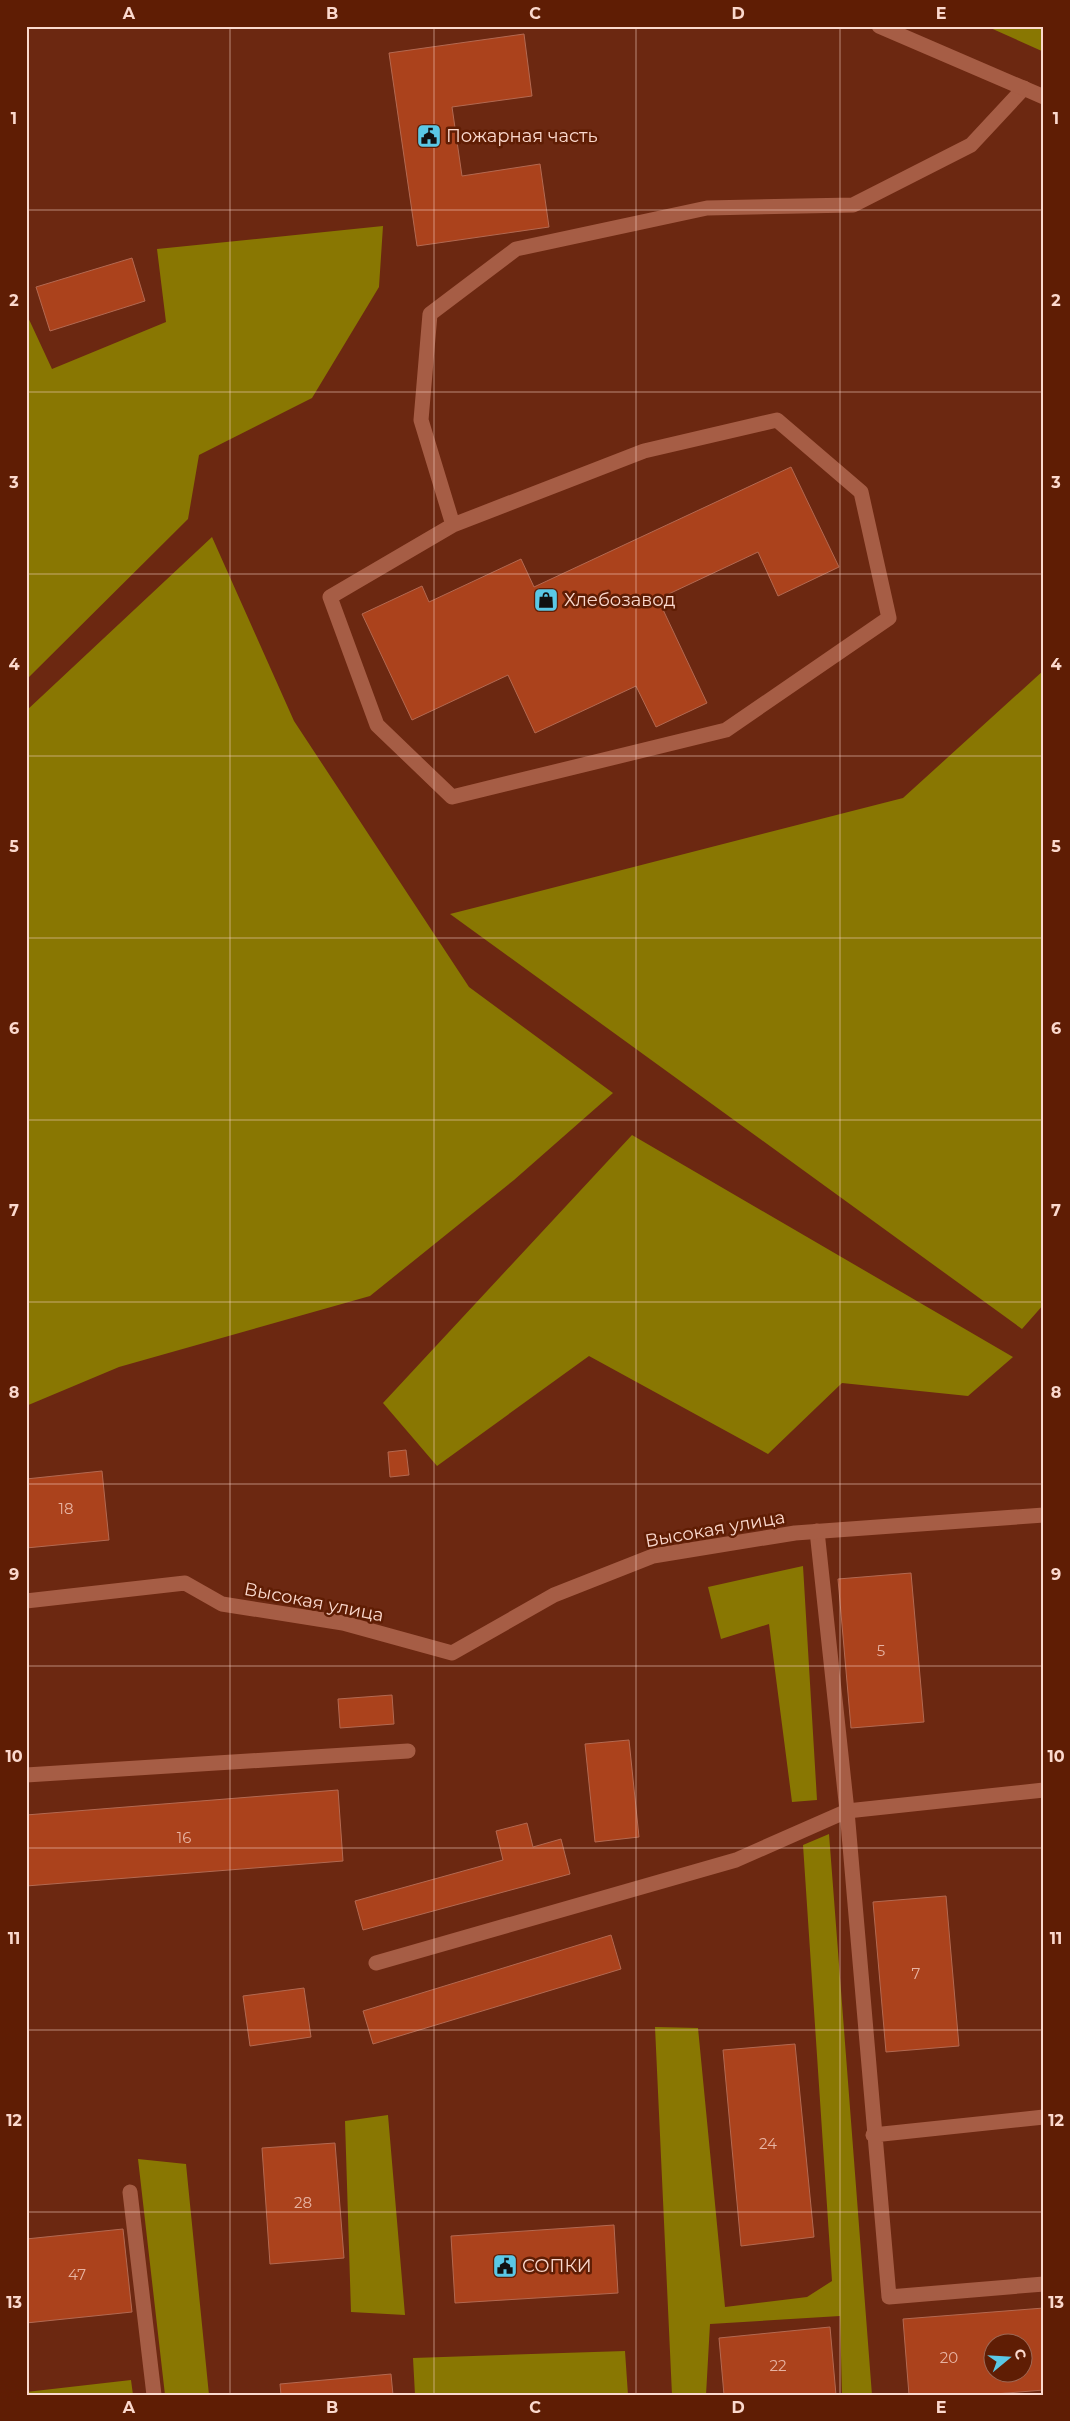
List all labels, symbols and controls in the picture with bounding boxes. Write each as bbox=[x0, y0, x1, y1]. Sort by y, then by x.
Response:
text: A bbox=[122, 4, 136, 23]
text: B bbox=[326, 4, 338, 23]
text: C bbox=[529, 4, 541, 23]
text: D bbox=[731, 4, 745, 23]
text: E bbox=[936, 4, 946, 23]
text: 1 bbox=[11, 109, 17, 128]
text: 1 bbox=[1053, 109, 1059, 128]
public building icon: Пожарная часть bbox=[416, 123, 442, 149]
place label: Пожарная часть bbox=[446, 125, 598, 147]
text: 2 bbox=[9, 291, 19, 310]
text: 2 bbox=[1051, 291, 1061, 310]
text: 3 bbox=[8, 473, 19, 492]
text: 3 bbox=[1050, 473, 1061, 492]
shop icon: Хлебозавод bbox=[533, 587, 559, 613]
place label: Хлебозавод bbox=[564, 589, 676, 611]
text: 4 bbox=[8, 655, 20, 674]
text: 4 bbox=[1050, 655, 1062, 674]
text: 5 bbox=[9, 837, 19, 856]
text: 5 bbox=[1051, 837, 1061, 856]
text: 6 bbox=[9, 1019, 19, 1038]
text: 6 bbox=[1051, 1019, 1061, 1038]
text: 7 bbox=[9, 1201, 19, 1220]
text: 7 bbox=[1051, 1201, 1061, 1220]
text: 8 bbox=[9, 1383, 19, 1402]
text: 8 bbox=[1051, 1383, 1061, 1402]
house number: 18 bbox=[59, 1499, 74, 1518]
street label: Высокая улица bbox=[643, 1506, 787, 1552]
text: 9 bbox=[9, 1565, 19, 1584]
text: 9 bbox=[1051, 1565, 1061, 1584]
street label: Высокая улица bbox=[242, 1578, 386, 1626]
house number: 5 bbox=[877, 1641, 885, 1660]
text: 10 bbox=[5, 1747, 23, 1766]
text: 10 bbox=[1047, 1747, 1065, 1766]
house number: 16 bbox=[177, 1828, 191, 1847]
text: 11 bbox=[8, 1929, 20, 1948]
text: 11 bbox=[1050, 1929, 1062, 1948]
house number: 7 bbox=[912, 1964, 921, 1983]
text: 12 bbox=[6, 2111, 22, 2130]
text: 12 bbox=[1048, 2111, 1064, 2130]
house number: 24 bbox=[759, 2134, 777, 2153]
house number: 28 bbox=[294, 2193, 312, 2212]
public building icon: СОПКИ bbox=[492, 2253, 518, 2279]
place label: СОПКИ bbox=[522, 2255, 592, 2277]
house number: 47 bbox=[68, 2265, 86, 2284]
text: 13 bbox=[6, 2293, 22, 2312]
text: 13 bbox=[1048, 2293, 1064, 2312]
north arrow bbox=[982, 2334, 1032, 2384]
text: С bbox=[1010, 2346, 1030, 2362]
house number: 20 bbox=[940, 2348, 958, 2367]
house number: 22 bbox=[769, 2356, 787, 2375]
text: A bbox=[122, 2398, 136, 2417]
text: B bbox=[326, 2398, 338, 2417]
text: C bbox=[529, 2398, 541, 2417]
text: D bbox=[731, 2398, 745, 2417]
text: E bbox=[936, 2398, 946, 2417]

